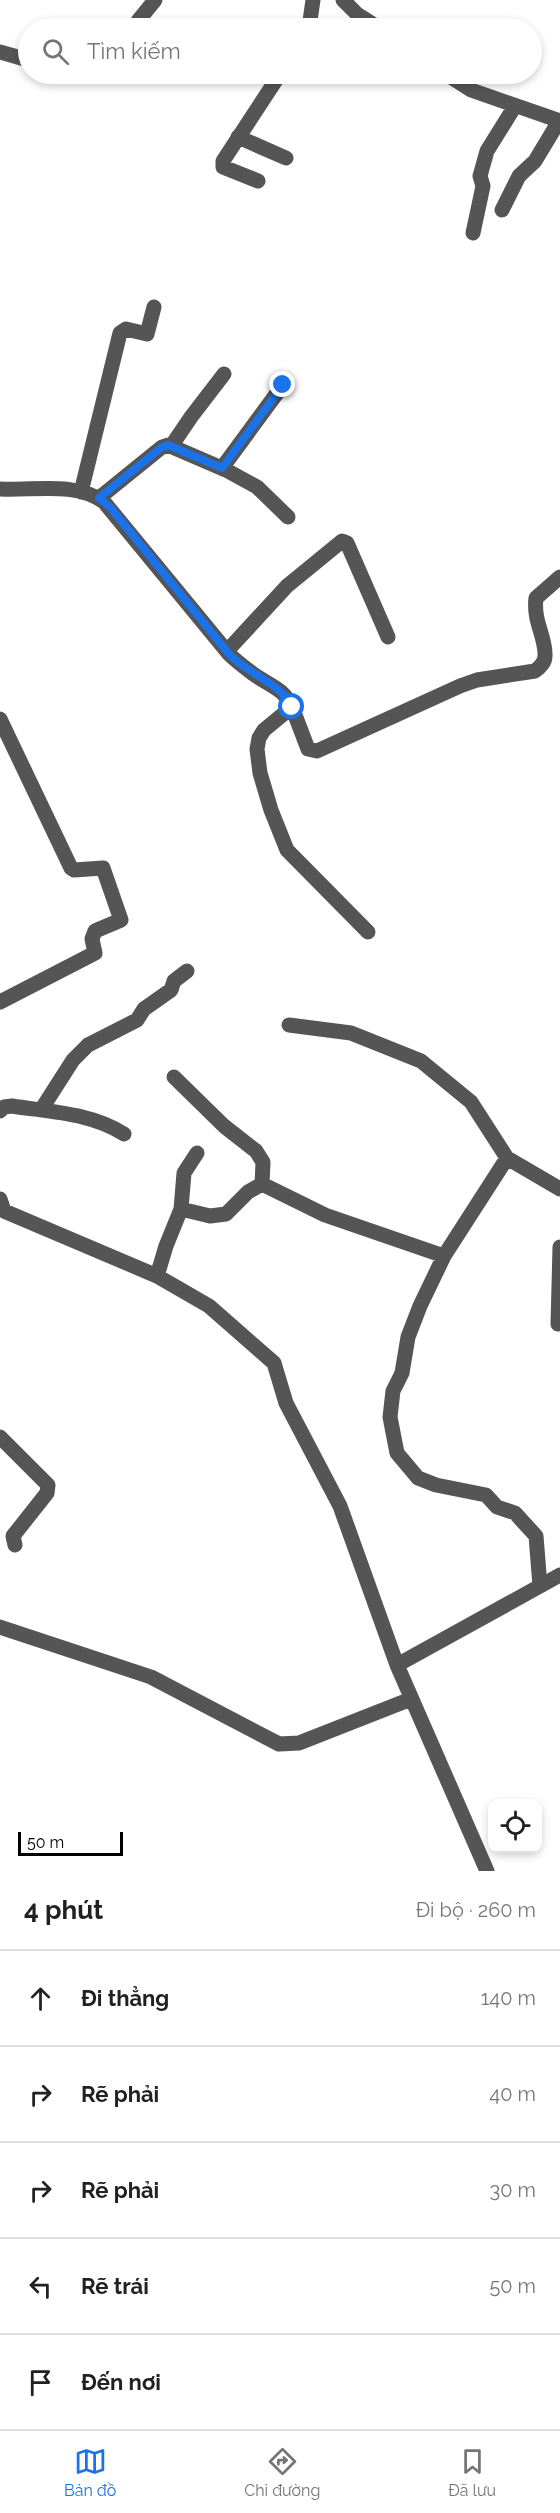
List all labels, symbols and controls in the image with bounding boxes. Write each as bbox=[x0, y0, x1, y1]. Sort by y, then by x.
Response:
search box bbox=[18, 18, 542, 84]
icon: search bbox=[39, 35, 72, 68]
text: Tìm kiếm bbox=[87, 38, 181, 64]
route end bbox=[269, 371, 295, 397]
route start bbox=[278, 693, 304, 719]
map controls bbox=[488, 1799, 542, 1853]
button: locate bbox=[488, 1799, 542, 1853]
scale bar bbox=[18, 1829, 123, 1856]
text: 50 m bbox=[27, 1833, 64, 1852]
text: 4 phút bbox=[24, 1895, 103, 1925]
text: Đi bộ · 260 m bbox=[416, 1898, 536, 1922]
icon: ahead bbox=[24, 1982, 57, 2015]
text: Đi thẳng bbox=[81, 1985, 169, 2011]
text: 140 m bbox=[481, 1986, 536, 2010]
icon: right bbox=[24, 2078, 57, 2111]
text: Rẽ phải bbox=[81, 2081, 159, 2107]
text: 40 m bbox=[489, 2082, 536, 2106]
icon: right bbox=[24, 2174, 57, 2207]
text: Rẽ phải bbox=[81, 2177, 159, 2203]
text: 30 m bbox=[490, 2178, 536, 2202]
icon: left bbox=[24, 2270, 57, 2303]
text: Rẽ trái bbox=[81, 2273, 149, 2299]
text: 50 m bbox=[489, 2274, 536, 2298]
icon: arrive bbox=[24, 2366, 57, 2399]
text: Đến nơi bbox=[81, 2369, 161, 2395]
tab: Bản đồ bbox=[64, 2445, 116, 2500]
tab: Chỉ đường bbox=[244, 2445, 320, 2500]
tab: Đã lưu bbox=[448, 2445, 496, 2500]

